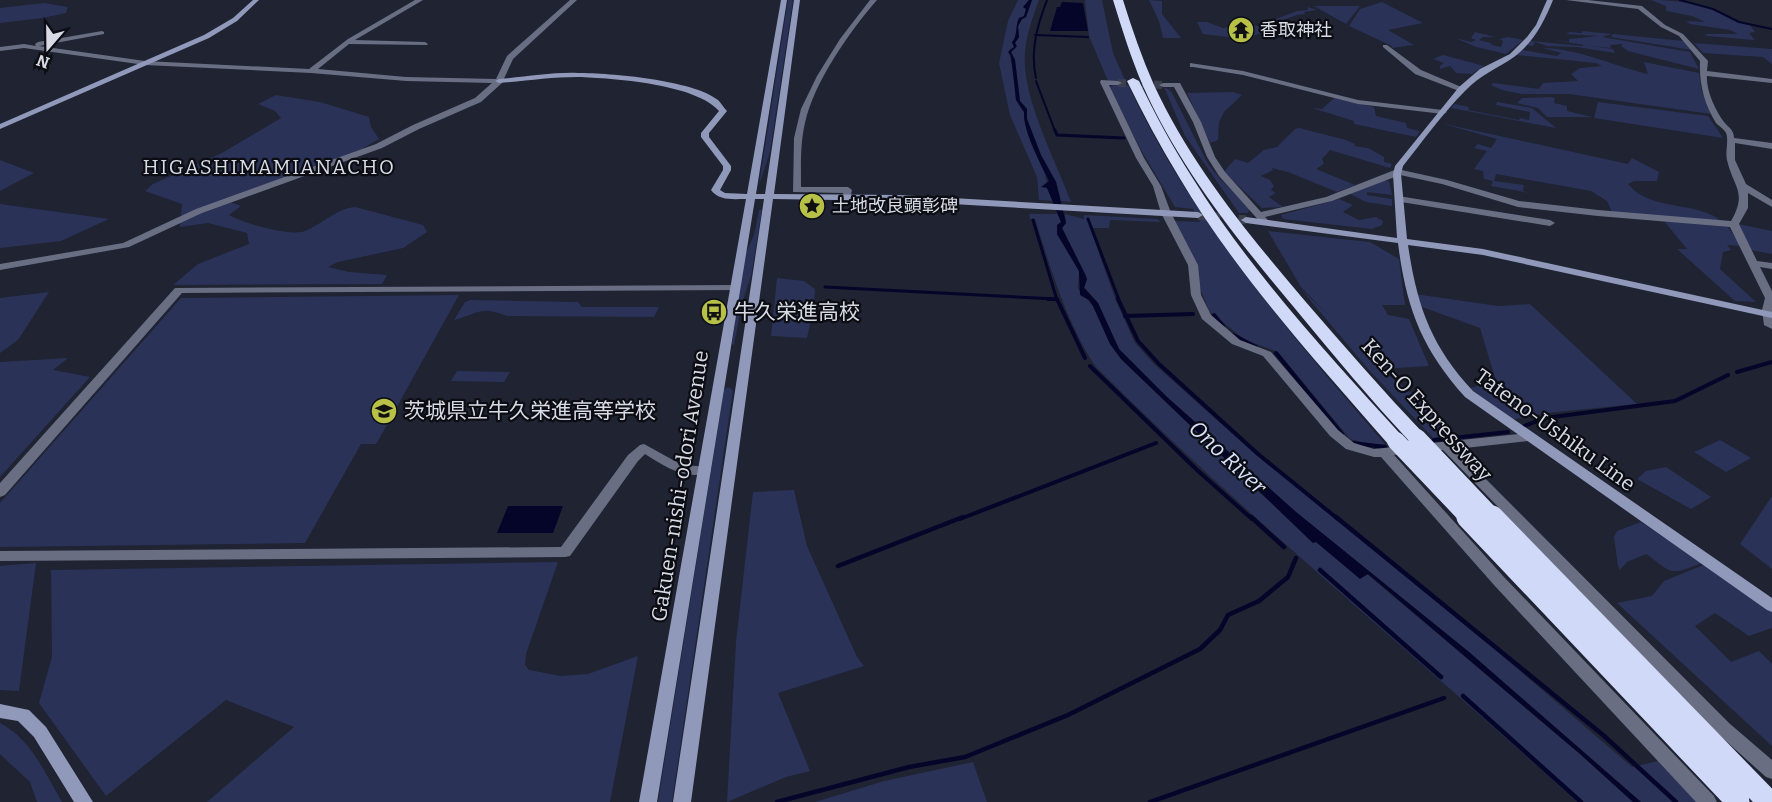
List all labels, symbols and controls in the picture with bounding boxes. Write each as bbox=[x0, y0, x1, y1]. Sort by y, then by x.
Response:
temple icon: 香取神社 bbox=[1226, 15, 1256, 45]
north arrow bbox=[18, 18, 78, 78]
place label: 香取神社 bbox=[1260, 19, 1332, 41]
text: N bbox=[34, 51, 52, 73]
district label: HIGASHIMAMIANACHO bbox=[143, 155, 395, 179]
place icon: 土地改良顕彰碑 bbox=[797, 191, 827, 221]
place label: 土地改良顕彰碑 bbox=[832, 195, 958, 217]
bus stop icon: 牛久栄進高校 bbox=[699, 297, 729, 327]
place label: 牛久栄進高校 bbox=[734, 299, 860, 325]
street label: Ken-O Expressway bbox=[1356, 333, 1498, 487]
street label: Gakuen-nishi-odori Avenue bbox=[646, 349, 714, 623]
street label: Tateno-Ushiku Line bbox=[1470, 363, 1640, 497]
school or university icon: 茨城県立牛久栄進高等学校 bbox=[369, 396, 399, 426]
place label: 茨城県立牛久栄進高等学校 bbox=[404, 398, 656, 424]
water label: Ono River bbox=[1183, 415, 1273, 501]

